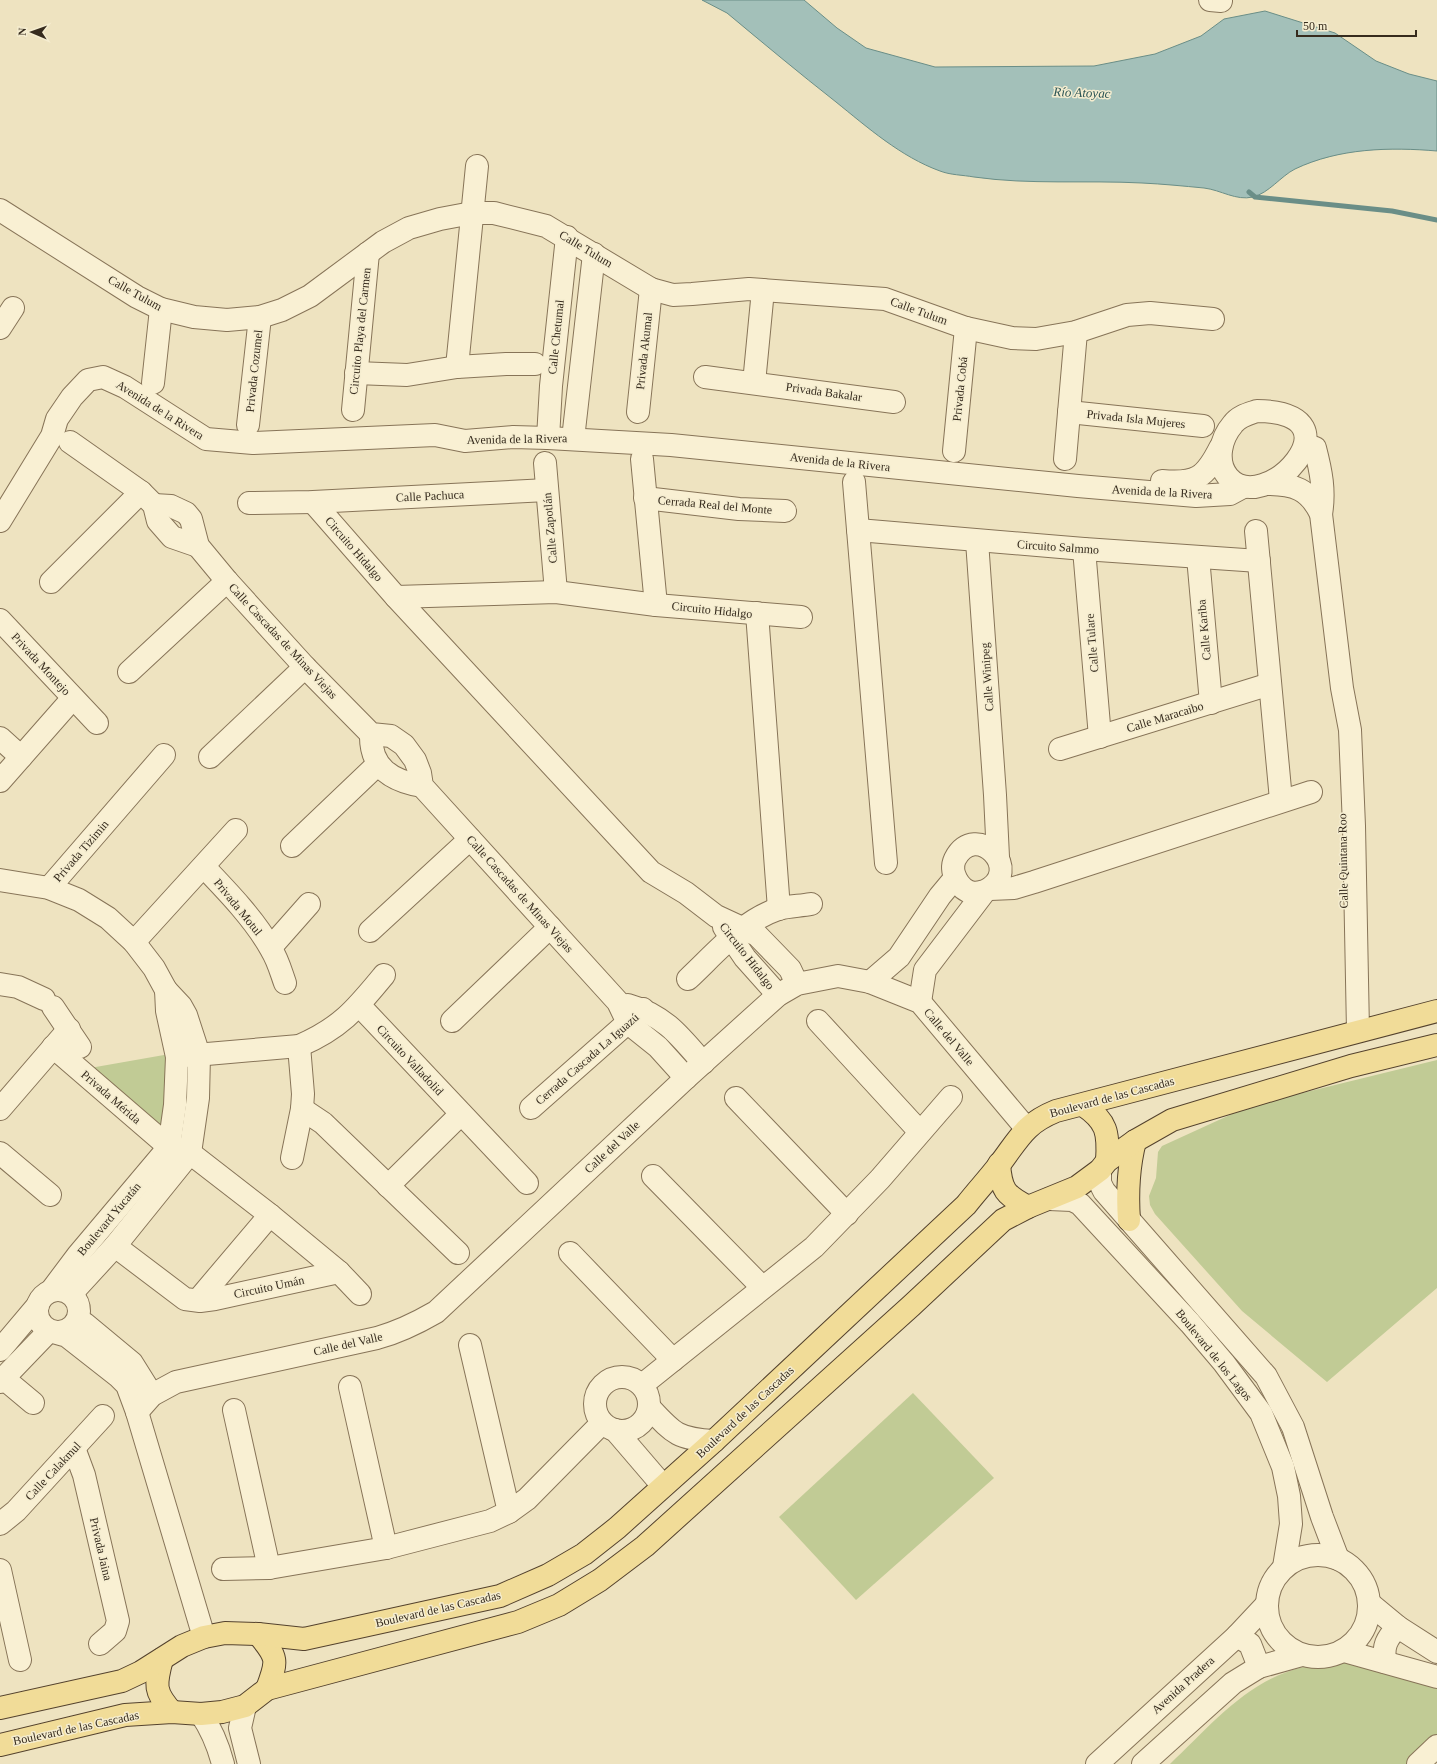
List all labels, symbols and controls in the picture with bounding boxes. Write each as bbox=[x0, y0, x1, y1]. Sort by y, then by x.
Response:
north arrow bbox=[12, 12, 52, 52]
scale bar bbox=[1297, 12, 1416, 38]
text: 50 m bbox=[1303, 19, 1328, 33]
text: N bbox=[16, 27, 28, 36]
water label: Río Atoyac bbox=[1052, 84, 1111, 101]
street label: Calle Tulum bbox=[557, 228, 616, 271]
street label: Circuito Playa del Carmen bbox=[346, 267, 374, 395]
street label: Calle Tulum bbox=[106, 272, 165, 314]
street label: Calle Tulum bbox=[889, 294, 950, 328]
street label: Calle Chetumal bbox=[545, 298, 567, 375]
street label: Privada Akumal bbox=[633, 311, 655, 390]
street label: Privada Cozumel bbox=[243, 328, 265, 413]
street label: Privada Cobá bbox=[950, 355, 970, 422]
street label: Avenida de la Rivera bbox=[114, 377, 207, 443]
street label: Privada Bakalar bbox=[785, 380, 863, 404]
street label: Privada Isla Mujeres bbox=[1086, 407, 1186, 431]
street label: Avenida de la Rivera bbox=[467, 431, 568, 447]
street label: Avenida de la Rivera bbox=[789, 450, 891, 474]
street label: Avenida de la Rivera bbox=[1111, 482, 1213, 502]
street label: Calle Pachuca bbox=[396, 487, 465, 505]
street label: Calle Zapotlán bbox=[540, 492, 560, 564]
street label: Cerrada Real del Monte bbox=[657, 493, 773, 517]
street label: Circuito Hidalgo bbox=[322, 514, 386, 584]
street label: Circuito Salmmo bbox=[1016, 537, 1100, 557]
street label: Calle Cascadas de Minas Viejas bbox=[226, 580, 341, 702]
street label: Calle Kariba bbox=[1194, 598, 1214, 661]
street label: Circuito Hidalgo bbox=[671, 599, 753, 621]
street label: Calle Tulare bbox=[1082, 613, 1102, 673]
street label: Privada Montejo bbox=[8, 630, 74, 698]
street label: Calle Winipeg bbox=[978, 642, 996, 712]
street label: Calle Maracaibo bbox=[1125, 699, 1205, 735]
street label: Calle Quintana Roo bbox=[1335, 813, 1351, 909]
street label: Privada Tizimin bbox=[50, 817, 112, 885]
street label: Calle Cascadas de Minas Viejas bbox=[464, 832, 577, 956]
street label: Privada Motul bbox=[211, 876, 266, 939]
street label: Circuito Hidalgo bbox=[717, 920, 777, 992]
street label: Calle del Valle bbox=[921, 1006, 977, 1068]
street label: Cerrada Cascada La Iguazú bbox=[532, 1010, 642, 1108]
street label: Circuito Valladolid bbox=[374, 1022, 446, 1098]
street label: Privada Mérida bbox=[78, 1067, 144, 1127]
street label: Boulevard de las Cascadas bbox=[1048, 1074, 1176, 1120]
street label: Calle del Valle bbox=[581, 1118, 643, 1176]
street label: Boulevard Yucatán bbox=[74, 1180, 144, 1258]
street label: Circuito Umán bbox=[232, 1273, 306, 1301]
street label: Boulevard de los Lagos bbox=[1173, 1306, 1255, 1404]
street label: Calle del Valle bbox=[312, 1329, 384, 1359]
street label: Boulevard de las Cascadas bbox=[693, 1363, 797, 1461]
street label: Calle Calakmul bbox=[22, 1438, 84, 1503]
street label: Privada Jaina bbox=[87, 1516, 115, 1583]
street label: Boulevard de las Cascadas bbox=[374, 1588, 502, 1630]
street label: Avenida Pradera bbox=[1149, 1653, 1218, 1717]
street label: Boulevard de las Cascadas bbox=[12, 1708, 141, 1748]

